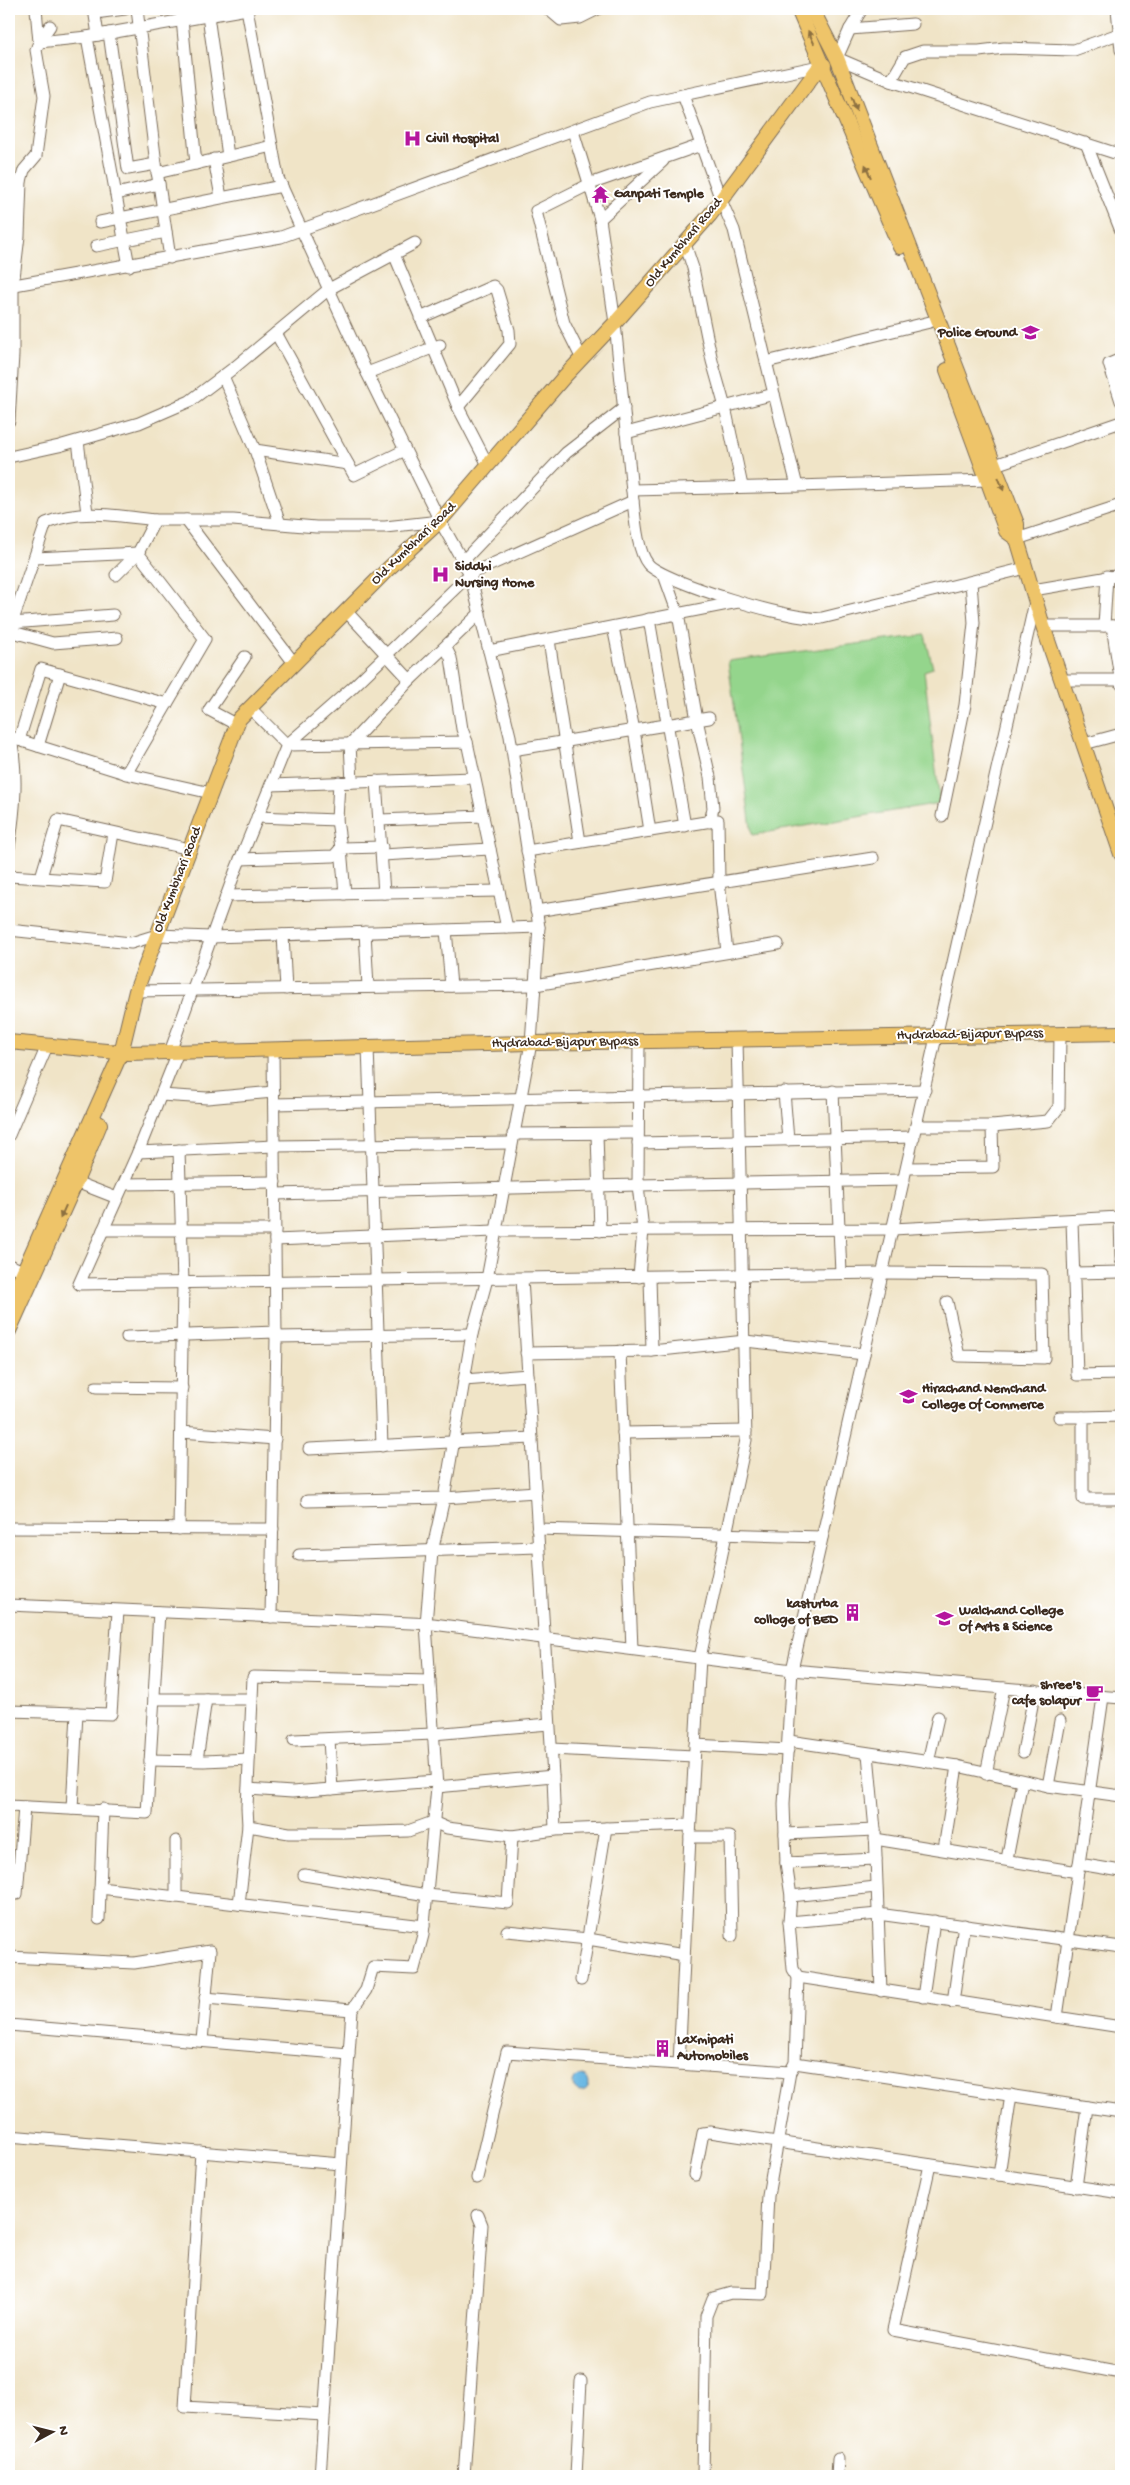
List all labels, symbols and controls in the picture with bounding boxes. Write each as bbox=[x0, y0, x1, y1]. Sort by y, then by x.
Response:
one-way arrow bbox=[807, 30, 815, 44]
one-way arrow bbox=[851, 97, 859, 111]
hospital icon: Civil Hospital bbox=[402, 129, 422, 149]
place label: Civil Hospital bbox=[425, 131, 499, 148]
one-way arrow bbox=[864, 164, 872, 178]
temple icon: Ganpati Temple bbox=[590, 184, 610, 204]
place label: Ganpati Temple bbox=[614, 186, 705, 203]
street label: Old Kumbhari Road bbox=[642, 193, 728, 291]
school or university icon: Police Ground bbox=[1021, 323, 1041, 343]
place label: Police Ground bbox=[937, 325, 1019, 342]
one-way arrow bbox=[998, 477, 1006, 491]
street label: Old Kumbhari Road bbox=[368, 498, 461, 589]
place label: Siddhi Nursing Home bbox=[455, 559, 535, 592]
hospital icon: Siddhi Nursing Home bbox=[431, 565, 451, 585]
street label: Old Kumbhari Road bbox=[150, 823, 207, 935]
street label: Hydrabad-Bijapur Bypass bbox=[897, 1025, 1044, 1045]
street label: Hydrabad-Bijapur Bypass bbox=[492, 1033, 639, 1053]
one-way arrow bbox=[59, 1205, 67, 1219]
place label: Hirachand Nemchand College Of Commerce bbox=[921, 1381, 1047, 1414]
school or university icon: Hirachand Nemchand College Of Commerce bbox=[898, 1387, 918, 1407]
place label: kasturba colloge of BED bbox=[754, 1596, 839, 1629]
building icon: kasturba colloge of BED bbox=[842, 1602, 862, 1622]
place label: Walchand College Of Arts & Science bbox=[958, 1603, 1064, 1636]
school or university icon: Walchand College Of Arts & Science bbox=[935, 1609, 955, 1629]
place label: shree's cafe solapur bbox=[1012, 1677, 1083, 1710]
cafe icon: shree's cafe solapur bbox=[1085, 1683, 1105, 1703]
place label: Laxmipati Automobiles bbox=[676, 2032, 749, 2065]
building icon: Laxmipati Automobiles bbox=[653, 2038, 673, 2058]
north arrow bbox=[28, 2408, 78, 2458]
text: N bbox=[53, 2425, 71, 2436]

